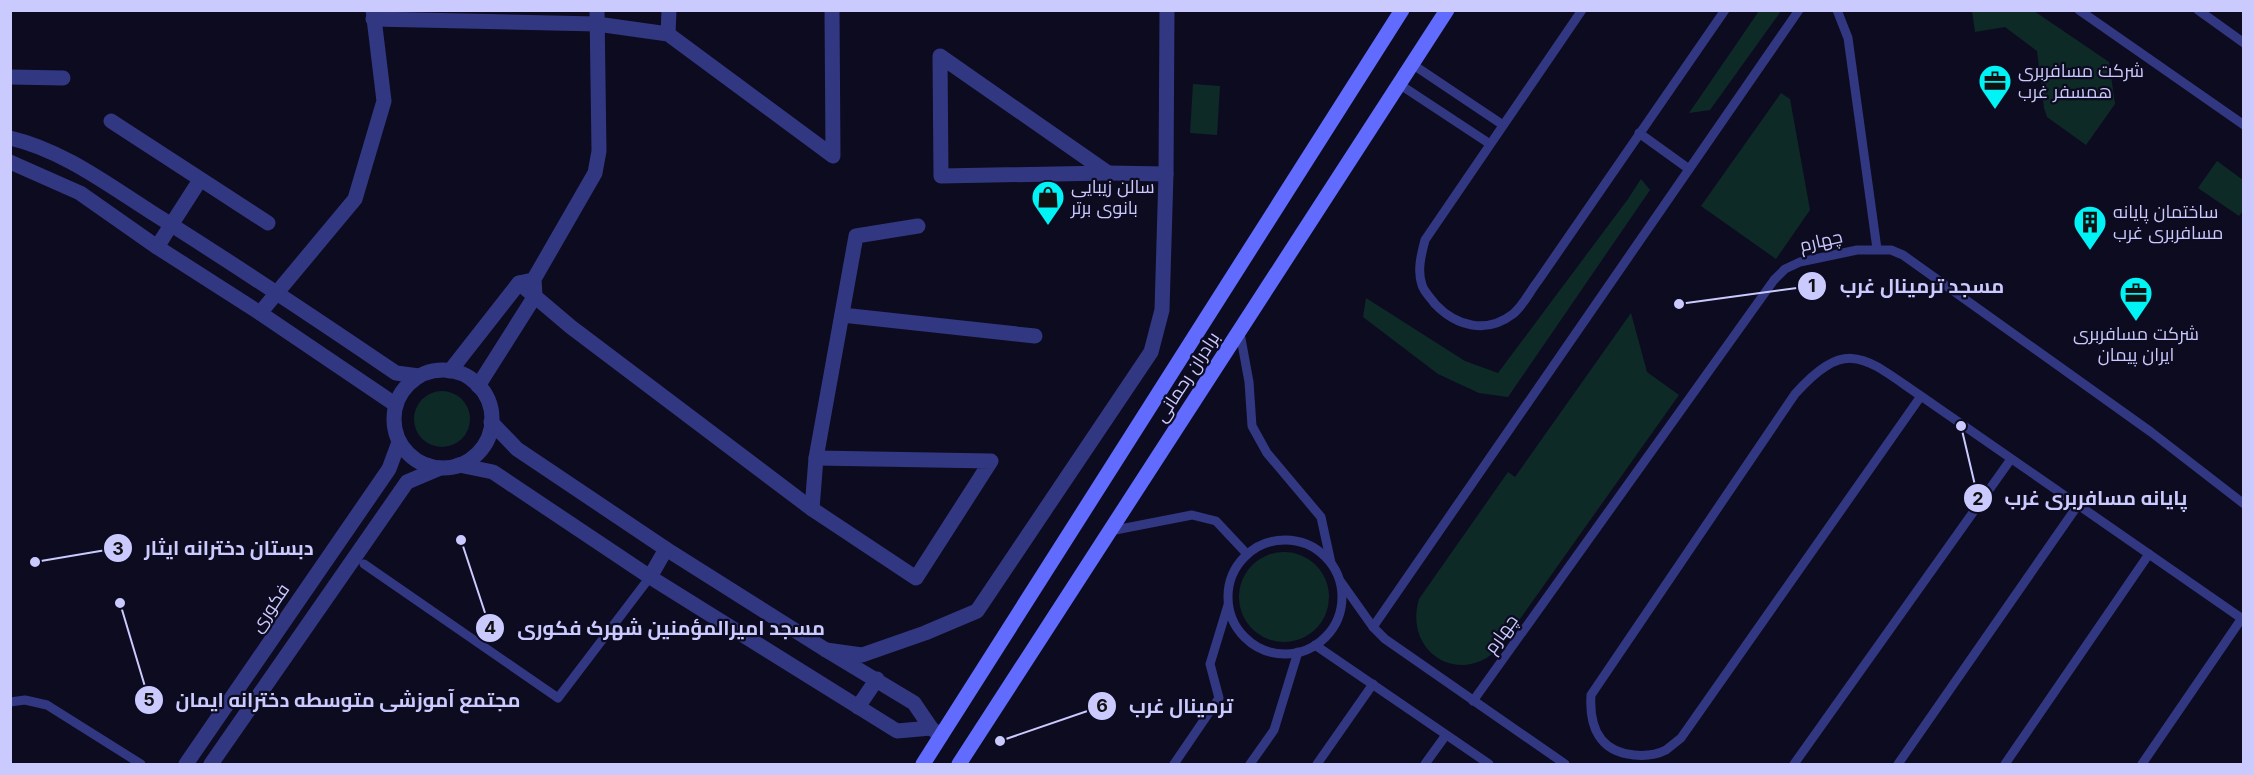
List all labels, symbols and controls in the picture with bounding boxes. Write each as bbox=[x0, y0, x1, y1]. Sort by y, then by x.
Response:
place label: شرکت مسافربری همسفر غرب bbox=[2018, 60, 2144, 103]
office icon: شرکت مسافربری همسفر غرب bbox=[1977, 63, 2013, 110]
place label: سالن زیبایی بانوی برتر bbox=[1070, 176, 1155, 219]
shop icon: سالن زیبایی بانوی برتر bbox=[1030, 179, 1066, 226]
place label: ساختمان پایانه مسافربری غرب bbox=[2113, 201, 2223, 244]
building icon: ساختمان پایانه مسافربری غرب bbox=[2072, 204, 2108, 251]
street label: چهارم bbox=[1797, 225, 1845, 258]
callout: مسجد ترمینال غرب bbox=[1797, 267, 2016, 305]
text: مسجد ترمینال غرب bbox=[1840, 274, 2004, 298]
text: 1 bbox=[1808, 275, 1816, 296]
office icon: شرکت مسافربری ایران پیمان bbox=[2118, 275, 2154, 322]
place label: شرکت مسافربری ایران پیمان bbox=[2073, 323, 2199, 367]
street label: برادران رحمانی bbox=[1150, 328, 1224, 426]
callout: پایانه مسافربری غرب bbox=[1963, 479, 2200, 517]
text: پایانه مسافربری غرب bbox=[2005, 486, 2187, 512]
text: 2 bbox=[1972, 488, 1984, 509]
callout: دبستان دخترانه ایثار bbox=[103, 529, 326, 567]
text: دبستان دخترانه ایثار bbox=[143, 536, 314, 560]
text: 3 bbox=[112, 538, 124, 559]
street label: فکوری bbox=[246, 579, 294, 637]
callout: مسجد امیرالمؤمنین شهرک فکوری bbox=[475, 609, 836, 647]
street label: چهارم bbox=[1479, 610, 1523, 659]
text: مسجد امیرالمؤمنین شهرک فکوری bbox=[517, 616, 825, 641]
text: 4 bbox=[484, 617, 496, 638]
callout: مجتمع آموزشی متوسطه دخترانه ایمان bbox=[134, 681, 533, 719]
callout: ترمینال غرب bbox=[1087, 687, 1245, 725]
text: مجتمع آموزشی متوسطه دخترانه ایمان bbox=[176, 688, 520, 714]
text: 5 bbox=[143, 689, 155, 710]
text: ترمینال غرب bbox=[1129, 694, 1234, 718]
text: 6 bbox=[1096, 695, 1108, 716]

